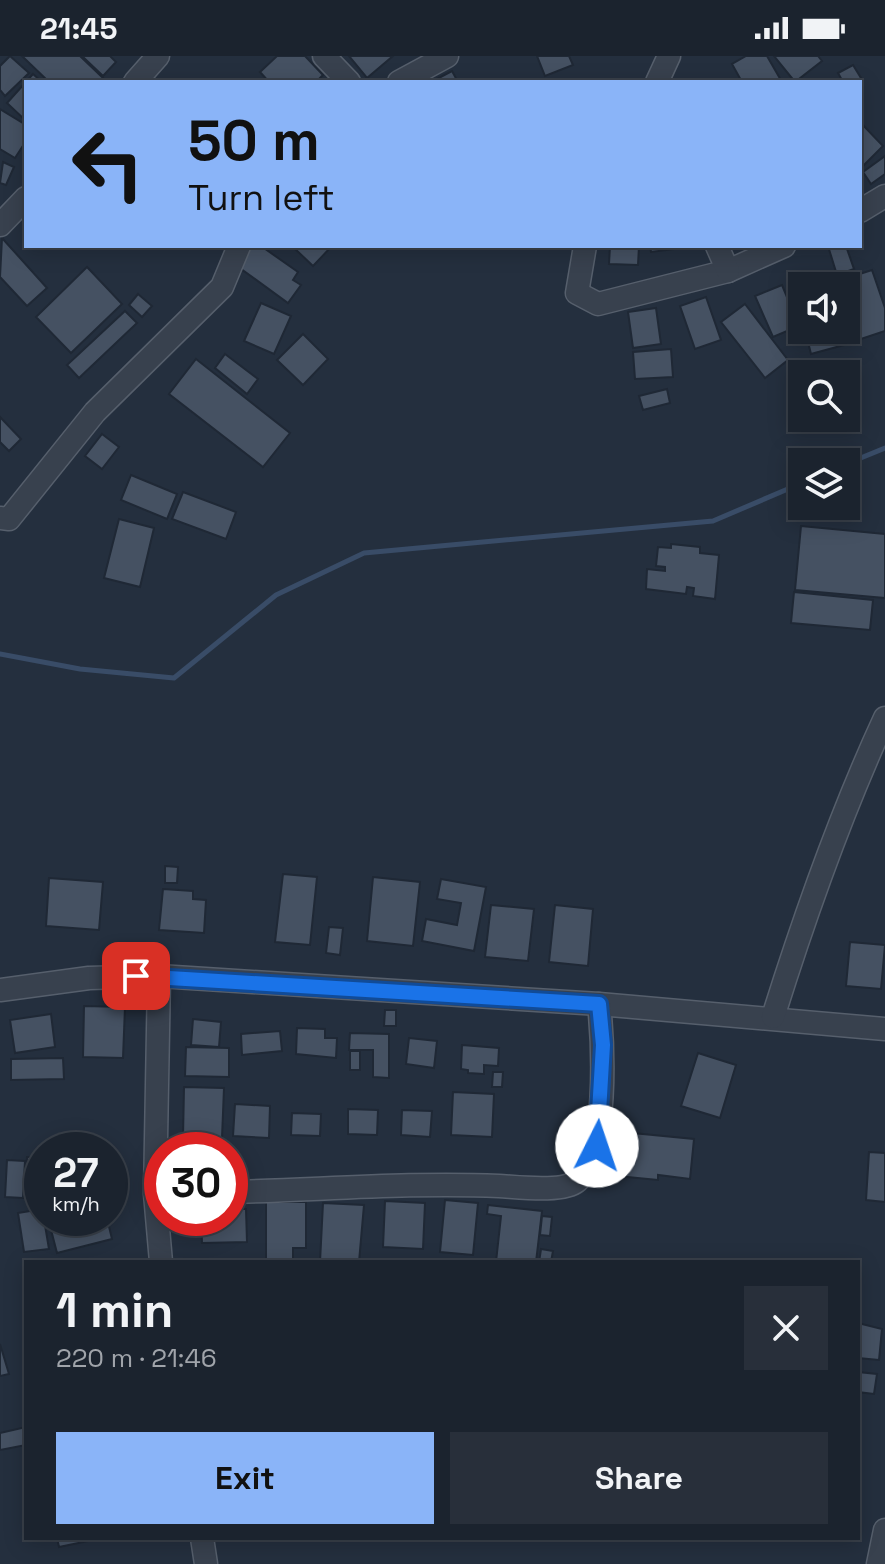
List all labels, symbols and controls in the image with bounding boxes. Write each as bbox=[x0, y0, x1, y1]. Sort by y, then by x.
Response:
text: 21:45 bbox=[40, 9, 117, 48]
text: 50 m bbox=[188, 105, 320, 176]
icon: left bbox=[56, 112, 160, 216]
text: Turn left bbox=[188, 175, 335, 221]
map controls bbox=[788, 272, 860, 520]
button: sound bbox=[788, 272, 860, 344]
button: search bbox=[788, 360, 860, 432]
button: layers bbox=[788, 448, 860, 520]
pin bbox=[102, 942, 170, 1010]
icon: arrive bbox=[114, 954, 158, 998]
position arrow bbox=[555, 1104, 639, 1188]
speed limit sign: 30 bbox=[144, 1132, 248, 1236]
text: 27 bbox=[53, 1148, 99, 1199]
text: km/h bbox=[52, 1191, 100, 1217]
text: 1 min bbox=[56, 1280, 173, 1341]
button: close bbox=[744, 1286, 828, 1370]
text: 220 m · 21:46 bbox=[56, 1341, 217, 1375]
button: Exit bbox=[56, 1432, 434, 1524]
button: Share bbox=[450, 1432, 828, 1524]

